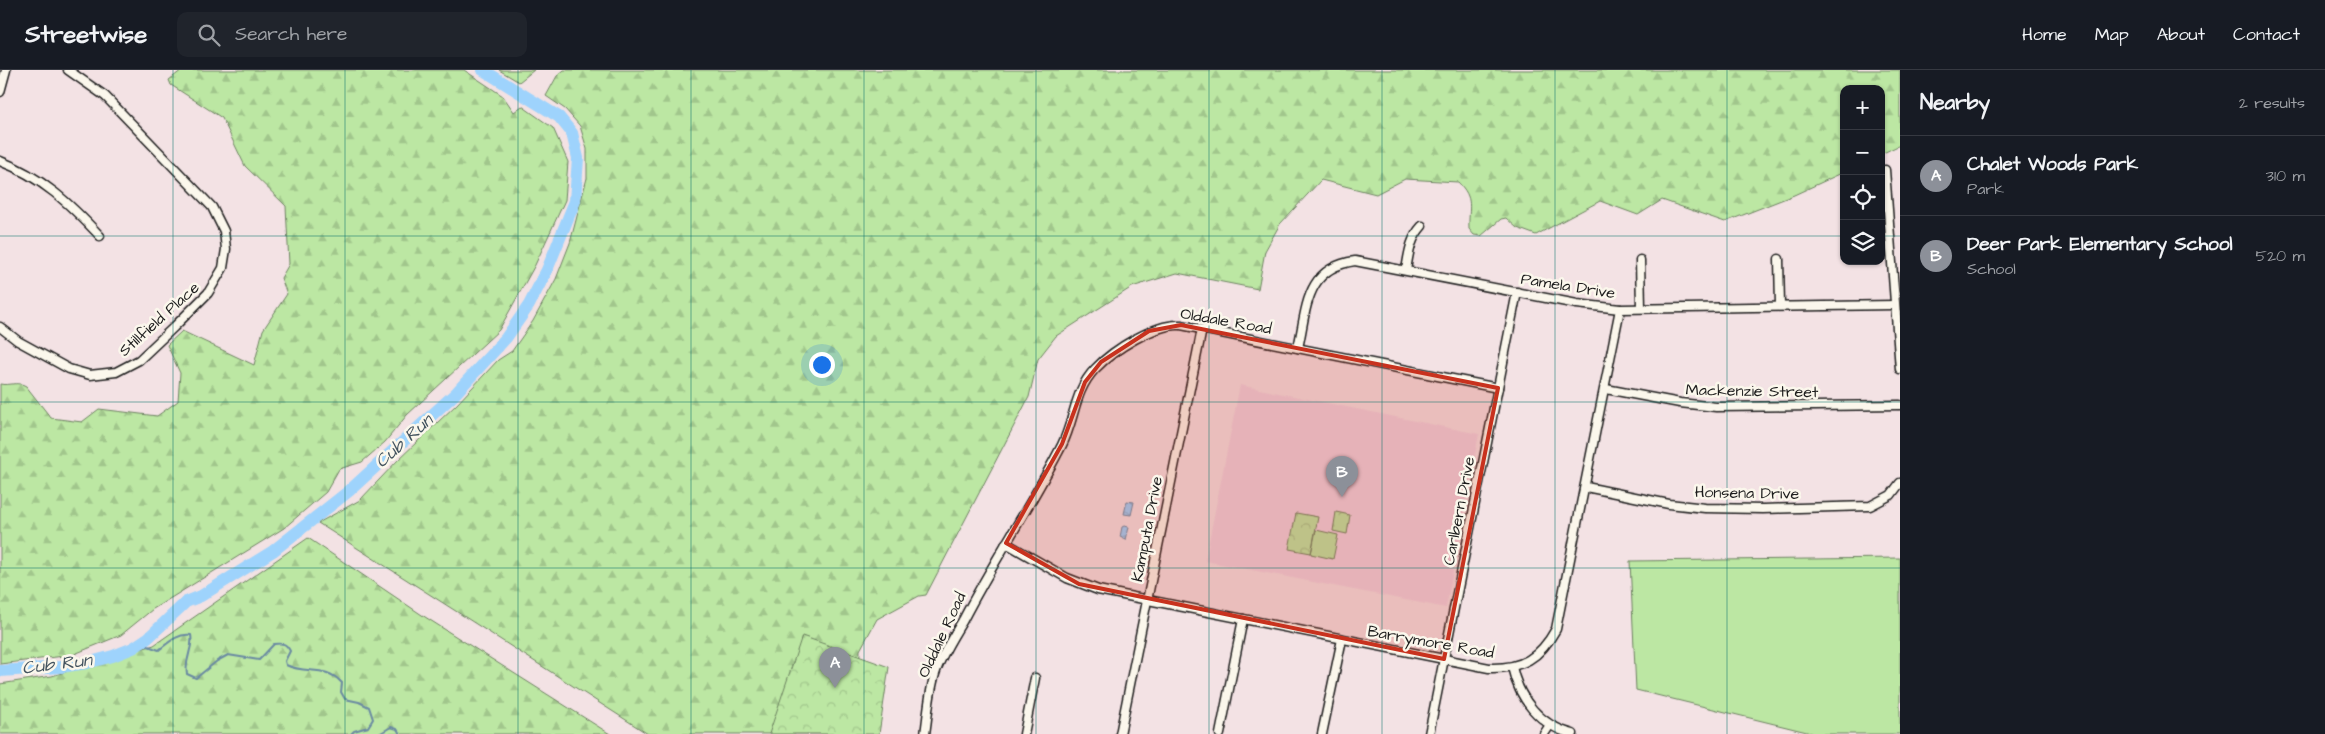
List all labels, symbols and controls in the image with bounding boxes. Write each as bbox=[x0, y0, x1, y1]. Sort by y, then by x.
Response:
search box bbox=[177, 12, 527, 57]
text: Streetwise bbox=[25, 18, 147, 52]
icon: search bbox=[195, 21, 223, 49]
text: Search here bbox=[235, 21, 347, 48]
text: Home bbox=[2022, 22, 2067, 47]
text: Map bbox=[2095, 22, 2129, 47]
text: About bbox=[2157, 22, 2205, 47]
text: Contact bbox=[2233, 22, 2300, 47]
map controls bbox=[1840, 85, 1885, 265]
button: + bbox=[1840, 85, 1885, 130]
text: Nearby bbox=[1920, 88, 1990, 117]
text: 2 results bbox=[2239, 92, 2305, 114]
button: − bbox=[1840, 130, 1885, 175]
text: Chalet Woods Park bbox=[1967, 151, 2138, 178]
text: A bbox=[1931, 165, 1941, 187]
text: 310 m bbox=[2266, 165, 2305, 187]
button: locate bbox=[1840, 175, 1885, 220]
text: Park bbox=[1967, 178, 2004, 200]
button: layers bbox=[1840, 220, 1885, 265]
text: Deer Park Elementary School bbox=[1967, 231, 2232, 258]
text: B bbox=[1930, 245, 1942, 267]
text: 520 m bbox=[2256, 245, 2305, 267]
text: School bbox=[1967, 258, 2016, 280]
street label: Pamela Drive bbox=[1519, 268, 1617, 304]
street label: Stillfield Place bbox=[114, 277, 204, 361]
street label: Olddale Road bbox=[1179, 302, 1273, 340]
your location bbox=[809, 352, 835, 378]
street label: Mackenzie Street bbox=[1685, 379, 1819, 403]
water label: Cub Run bbox=[370, 407, 440, 474]
street label: Carlbern Drive bbox=[1438, 454, 1480, 567]
pin: B bbox=[1326, 456, 1358, 497]
street label: Kamputa Drive bbox=[1126, 474, 1168, 584]
street label: Honsena Drive bbox=[1695, 481, 1800, 505]
street label: Olddale Road bbox=[913, 589, 971, 681]
street label: Barrymore Road bbox=[1366, 620, 1496, 665]
water label: Cub Run bbox=[21, 647, 95, 681]
pin: A bbox=[819, 647, 851, 688]

